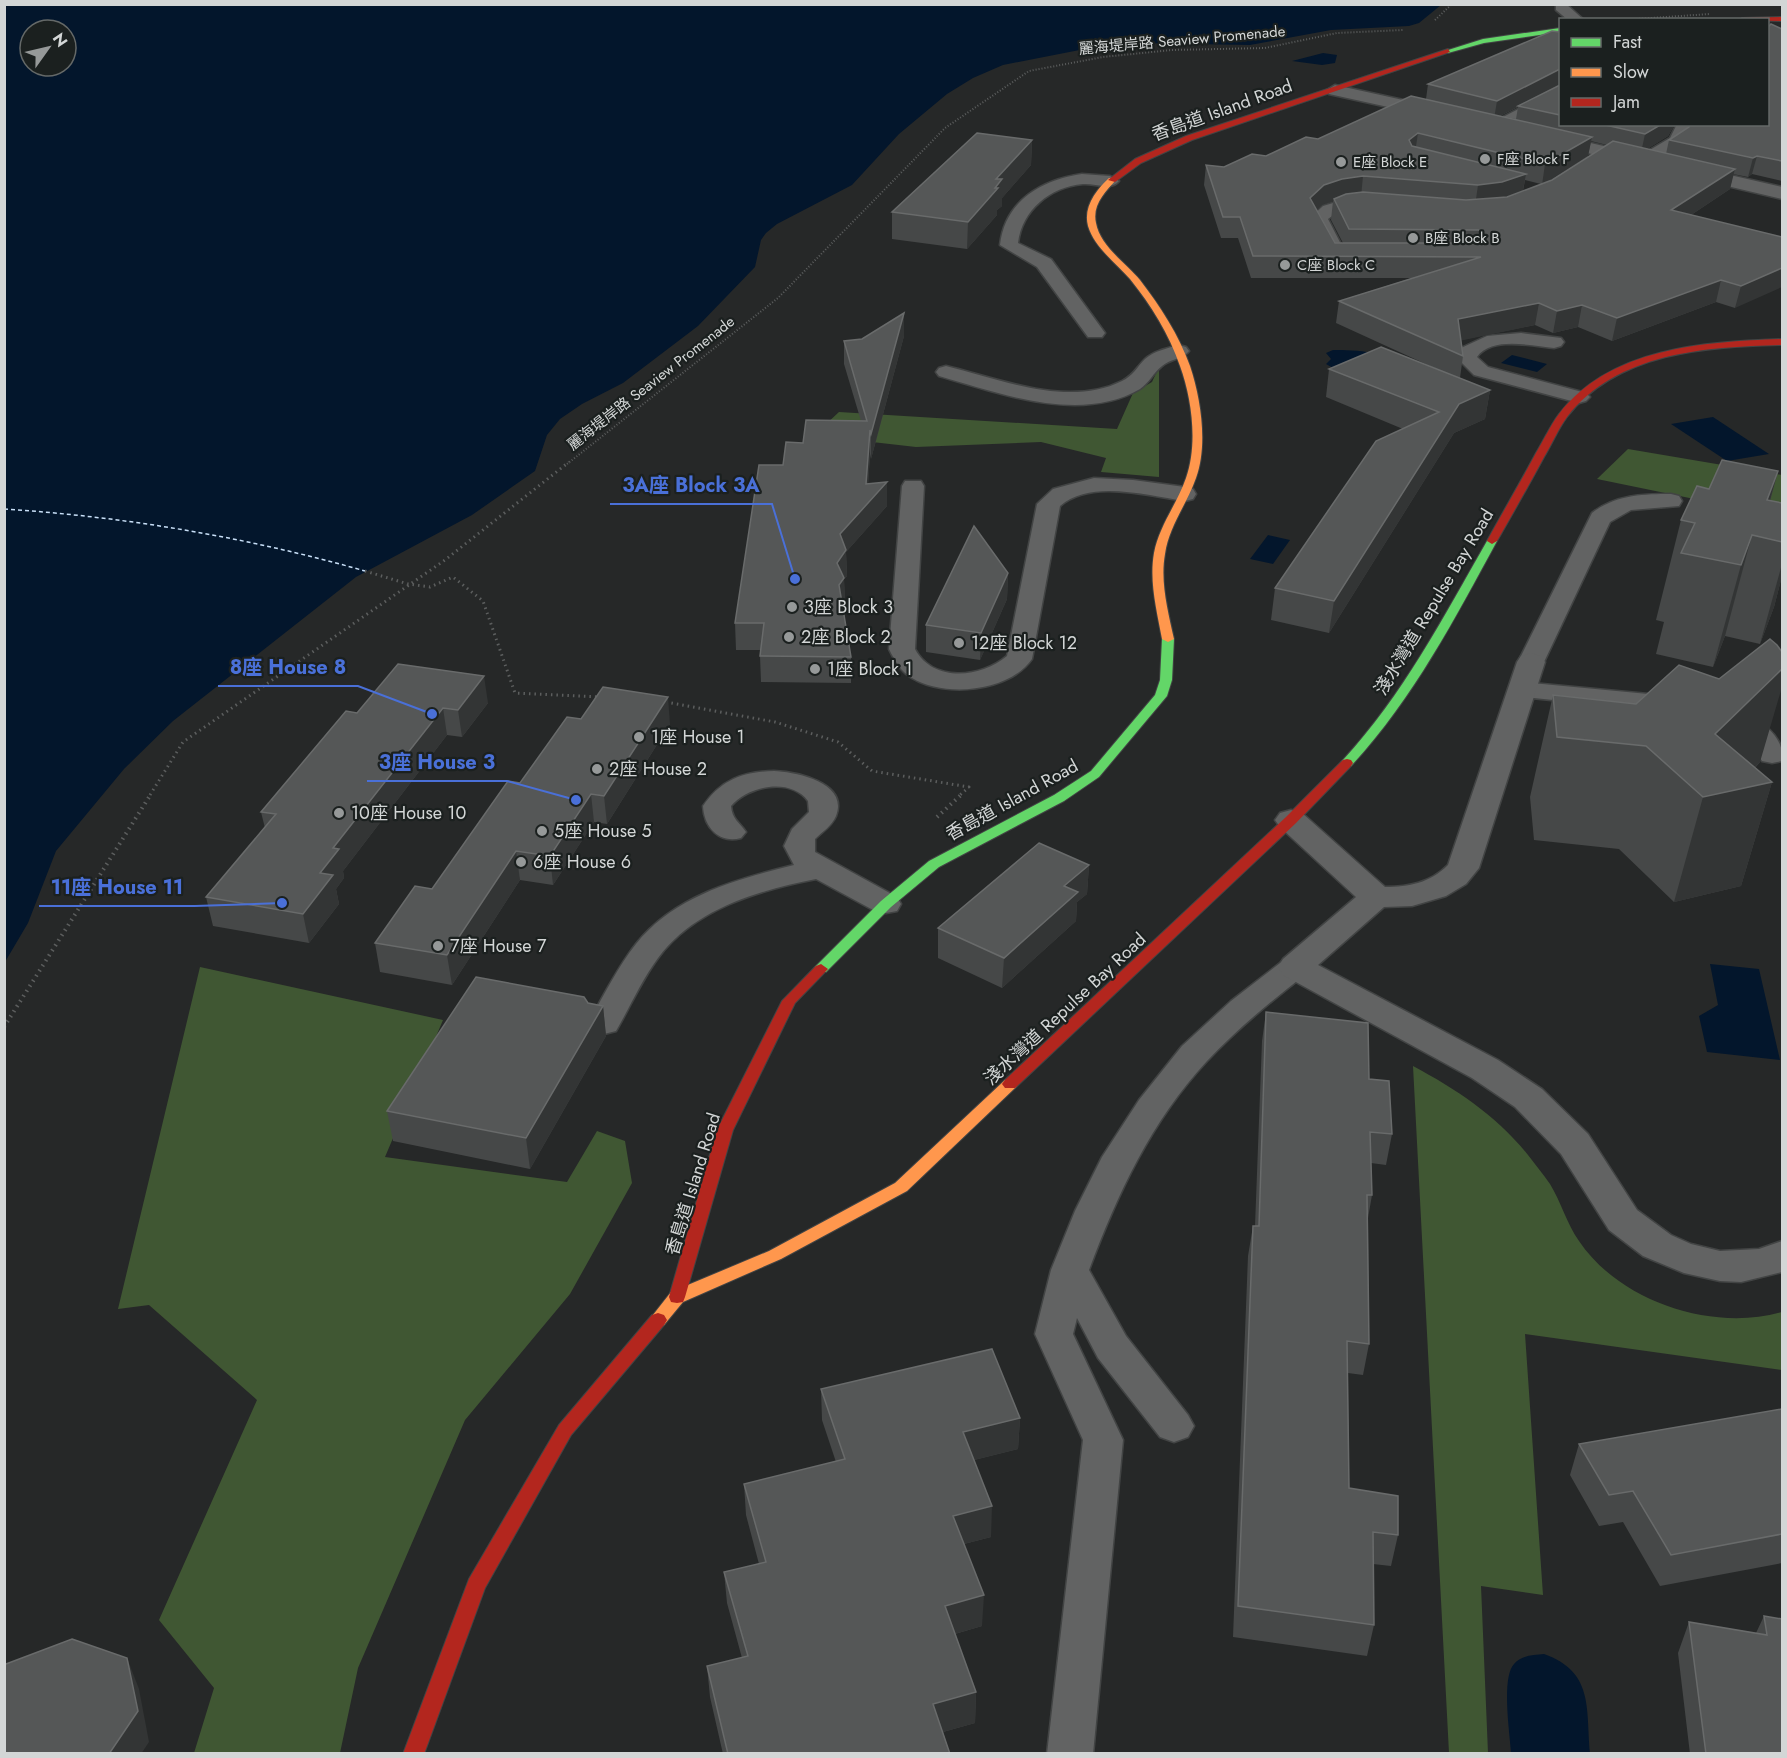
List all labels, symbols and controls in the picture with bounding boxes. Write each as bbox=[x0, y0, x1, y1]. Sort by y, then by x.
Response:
north arrow bbox=[18, 18, 78, 78]
legend bbox=[1559, 18, 1769, 126]
street label: 麗海堤岸路 Seaview Promenade bbox=[1078, 20, 1286, 60]
text: N bbox=[47, 28, 73, 52]
text: Fast bbox=[1613, 29, 1642, 55]
text: Slow bbox=[1613, 59, 1650, 85]
street label: 香島道 Island Road bbox=[1148, 73, 1296, 147]
text: Jam bbox=[1611, 89, 1640, 115]
place label: F座 Block F bbox=[1497, 148, 1570, 170]
place label: E座 Block E bbox=[1353, 151, 1427, 173]
marker: F座 Block F bbox=[1478, 152, 1492, 166]
marker: E座 Block E bbox=[1334, 155, 1348, 169]
place label: B座 Block B bbox=[1425, 227, 1500, 249]
marker: B座 Block B bbox=[1406, 231, 1420, 245]
place label: C座 Block C bbox=[1297, 254, 1375, 276]
marker: C座 Block C bbox=[1278, 258, 1292, 272]
street label: 麗海堤岸路 Seaview Promenade bbox=[563, 310, 740, 455]
callout: 3A座 Block 3A bbox=[610, 466, 772, 504]
text: 3A座 Block 3A bbox=[622, 471, 760, 500]
street label: 淺水灣道 Repulse Bay Road bbox=[1368, 504, 1500, 700]
place label: 3座 Block 3 bbox=[804, 594, 893, 620]
marker: 3座 Block 3 bbox=[785, 600, 799, 614]
place label: 2座 Block 2 bbox=[801, 624, 891, 650]
marker: 2座 Block 2 bbox=[782, 630, 796, 644]
place label: 12座 Block 12 bbox=[971, 630, 1077, 656]
marker: 12座 Block 12 bbox=[952, 636, 966, 650]
callout: 8座 House 8 bbox=[218, 648, 358, 686]
text: 8座 House 8 bbox=[230, 653, 346, 682]
place label: 1座 Block 1 bbox=[827, 656, 913, 682]
marker: 1座 Block 1 bbox=[808, 662, 822, 676]
place label: 1座 House 1 bbox=[651, 724, 745, 750]
marker: 1座 House 1 bbox=[632, 730, 646, 744]
callout: 3座 House 3 bbox=[367, 743, 507, 781]
text: 3座 House 3 bbox=[379, 748, 495, 777]
street label: 香島道 Island Road bbox=[941, 753, 1083, 847]
place label: 2座 House 2 bbox=[609, 756, 707, 782]
marker: 2座 House 2 bbox=[590, 762, 604, 776]
place label: 10座 House 10 bbox=[351, 800, 466, 826]
marker: 10座 House 10 bbox=[332, 806, 346, 820]
place label: 5座 House 5 bbox=[554, 818, 652, 844]
marker: 5座 House 5 bbox=[535, 824, 549, 838]
place label: 6座 House 6 bbox=[533, 849, 631, 875]
marker: 6座 House 6 bbox=[514, 855, 528, 869]
callout: 11座 House 11 bbox=[39, 868, 195, 906]
text: 11座 House 11 bbox=[51, 873, 183, 902]
street label: 淺水灣道 Repulse Bay Road bbox=[978, 927, 1152, 1091]
place label: 7座 House 7 bbox=[450, 933, 547, 959]
marker: 7座 House 7 bbox=[431, 939, 445, 953]
street label: 香島道 Island Road bbox=[659, 1110, 727, 1258]

